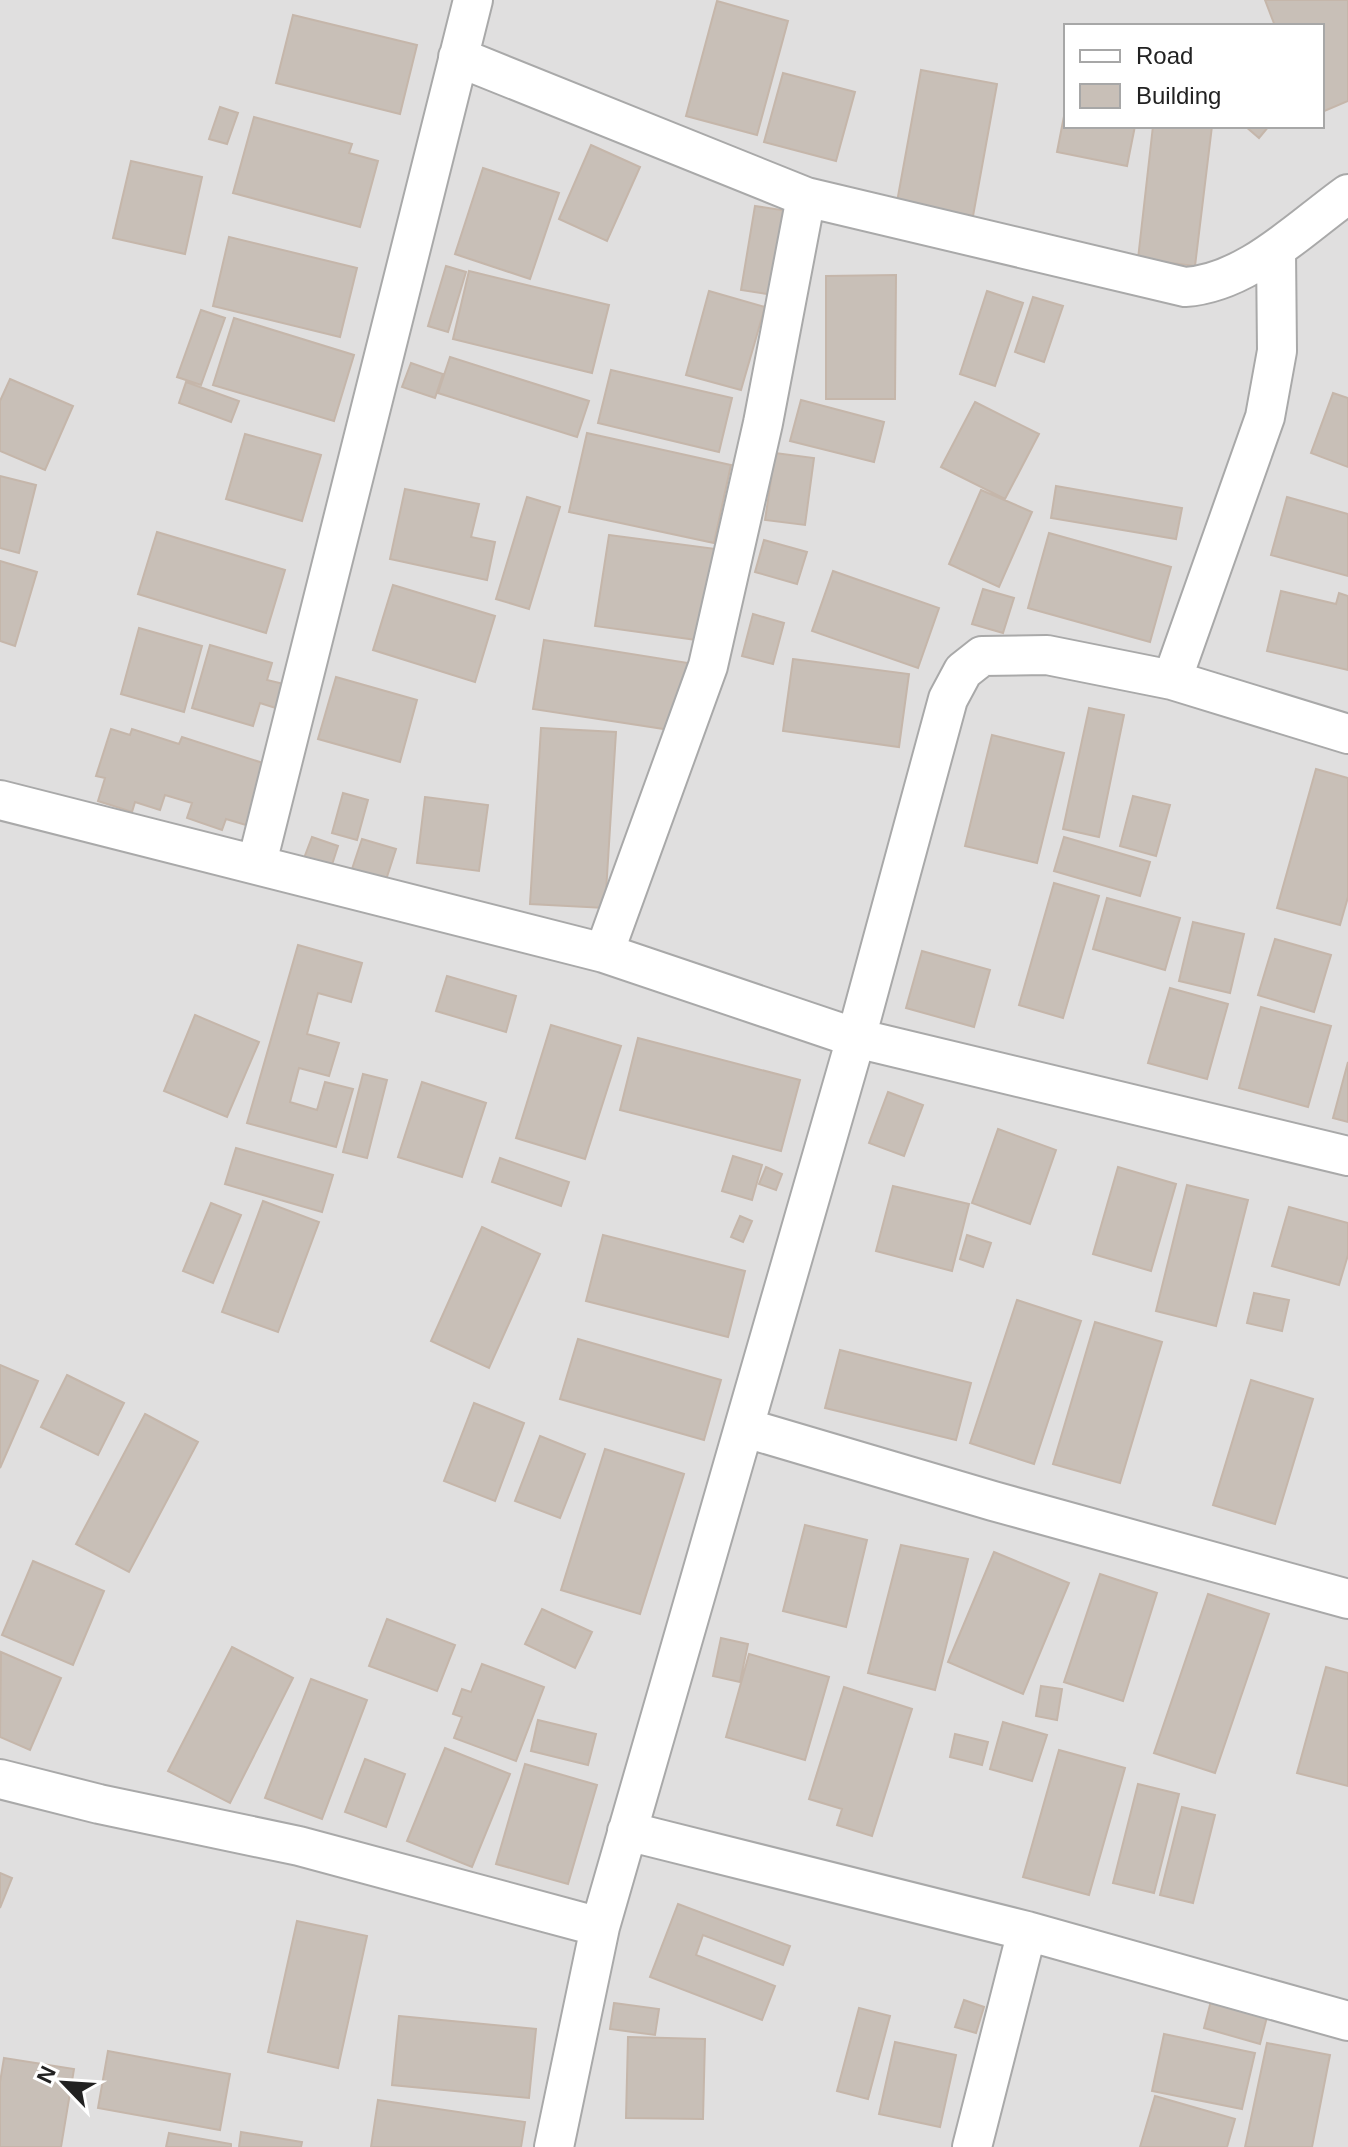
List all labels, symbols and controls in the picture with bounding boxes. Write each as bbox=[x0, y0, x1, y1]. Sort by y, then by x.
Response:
legend bbox=[1064, 24, 1324, 128]
text: Road bbox=[1136, 42, 1193, 69]
text: Building bbox=[1136, 82, 1221, 109]
north arrow bbox=[24, 2043, 104, 2123]
text: N bbox=[32, 2062, 61, 2087]

